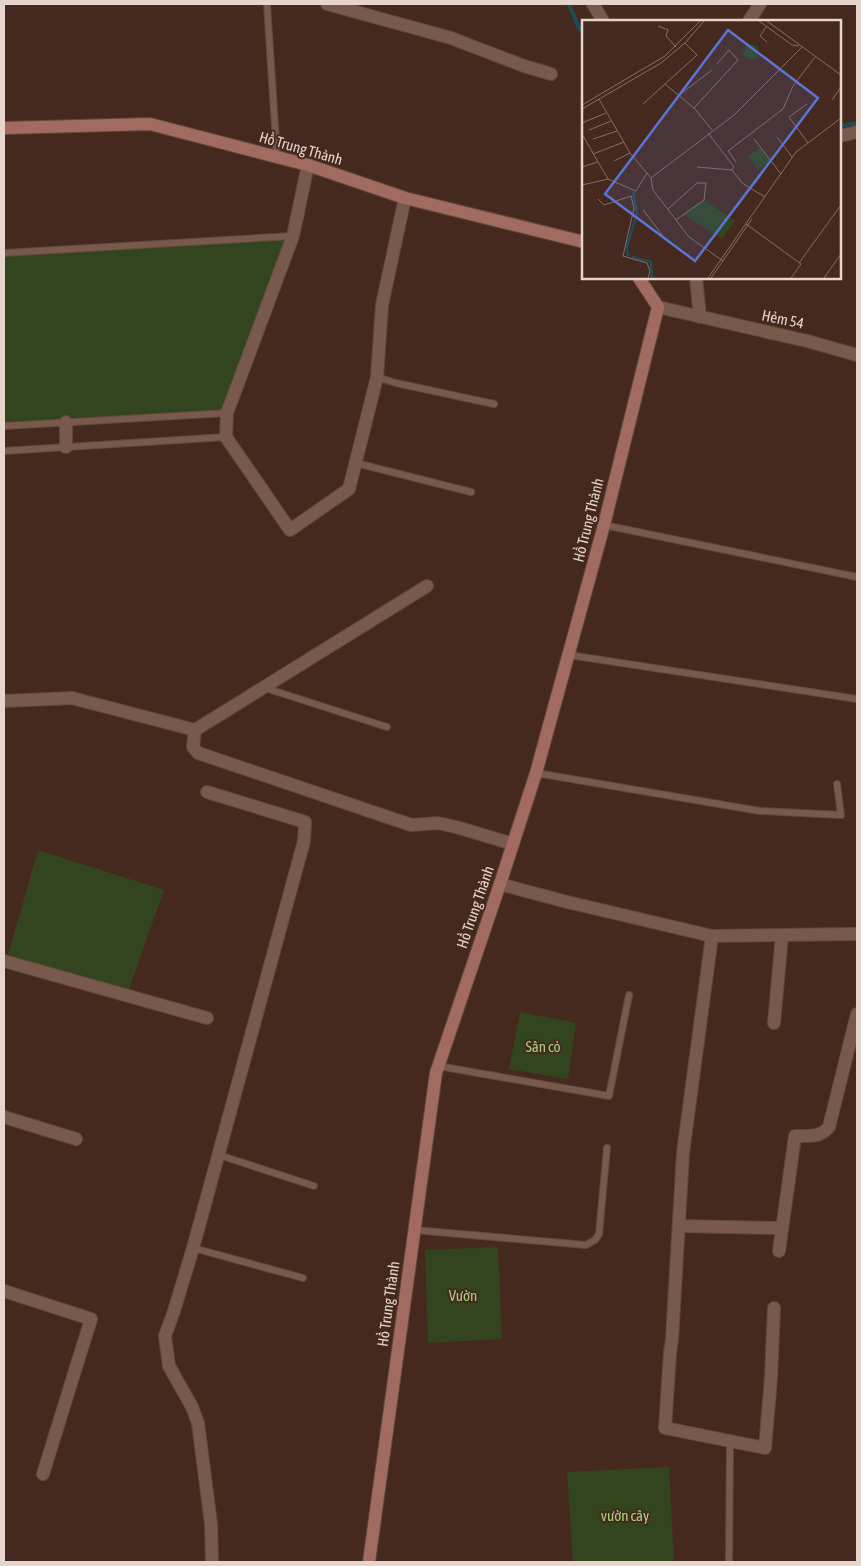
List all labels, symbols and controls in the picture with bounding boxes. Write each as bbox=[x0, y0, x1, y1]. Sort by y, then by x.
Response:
inset map bbox=[582, 20, 841, 279]
street label: Hồ Trung Thành bbox=[257, 128, 345, 168]
street label: Hẻm 54 bbox=[760, 306, 806, 332]
street label: Hồ Trung Thành bbox=[569, 476, 607, 564]
street label: Hồ Trung Thành bbox=[453, 864, 497, 950]
park label: Sân cỏ bbox=[525, 1038, 561, 1055]
street label: Hồ Trung Thành bbox=[374, 1260, 402, 1348]
park label: Vườn bbox=[449, 1287, 477, 1304]
park label: vườn cây bbox=[601, 1507, 649, 1524]

